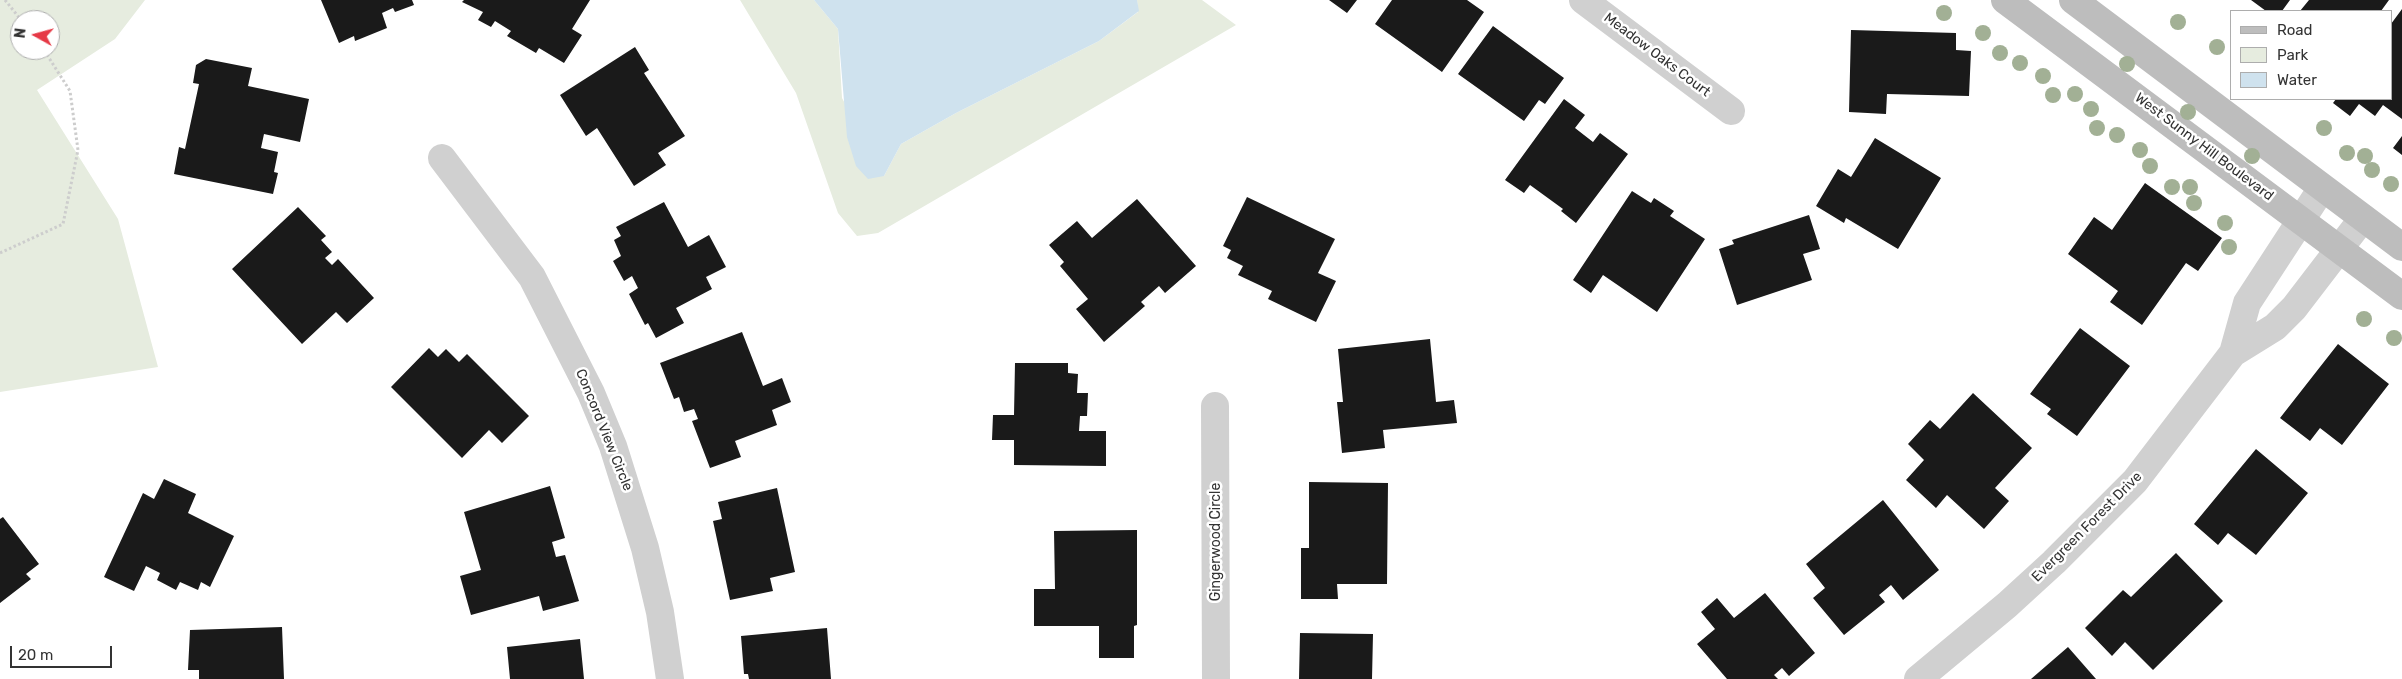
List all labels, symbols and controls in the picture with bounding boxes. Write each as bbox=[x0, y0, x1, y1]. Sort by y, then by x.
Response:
street label: Meadow Oaks Court bbox=[1600, 9, 1714, 101]
north arrow bbox=[10, 10, 60, 60]
legend bbox=[2230, 10, 2392, 100]
text: Road bbox=[2277, 21, 2313, 39]
text: N bbox=[12, 27, 30, 39]
text: Park bbox=[2277, 46, 2308, 64]
text: Water bbox=[2277, 71, 2317, 89]
street label: West Sunny Hill Boulevard bbox=[2131, 89, 2277, 205]
street label: Concord View Circle bbox=[572, 366, 636, 494]
street label: Evergreen Forest Drive bbox=[2028, 468, 2146, 586]
street label: Gingerwood Circle bbox=[1208, 483, 1224, 601]
scale bar bbox=[12, 636, 115, 668]
text: 20 m bbox=[18, 646, 53, 664]

